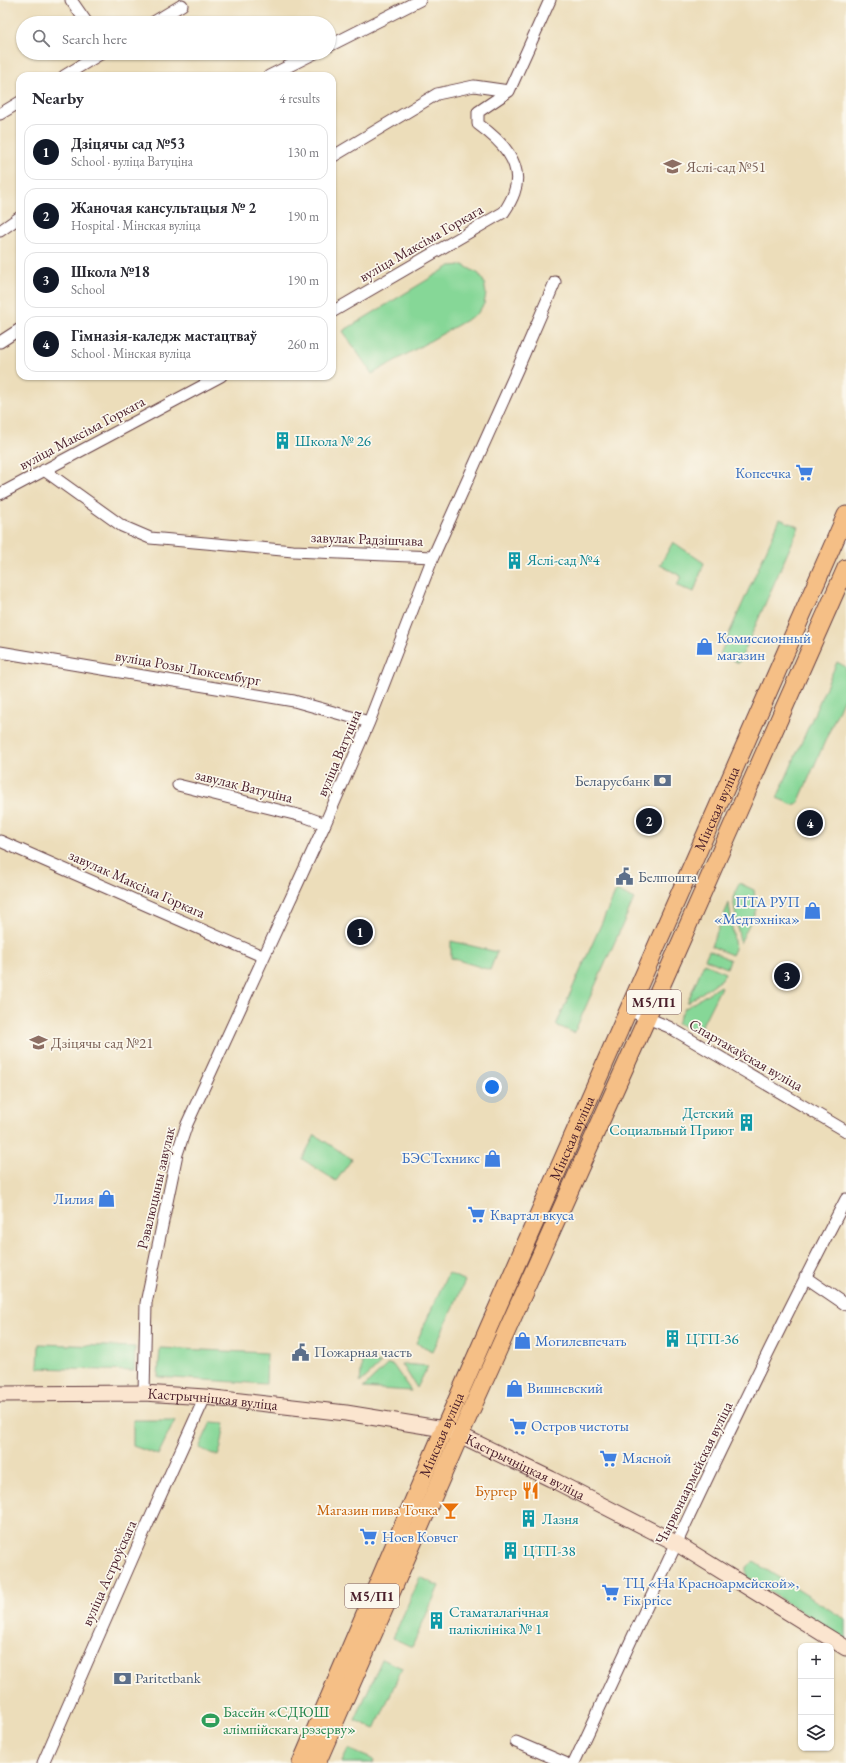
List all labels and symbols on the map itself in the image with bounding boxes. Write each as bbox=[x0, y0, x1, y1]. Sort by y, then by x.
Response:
school or university icon: Яслі-сад №51 bbox=[663, 157, 683, 177]
place label: Яслі-сад №51 bbox=[685, 157, 766, 176]
street label: вуліца Максіма Горкага bbox=[355, 199, 486, 286]
street label: вуліца Максіма Горкага bbox=[16, 391, 148, 474]
building icon: Школа № 26 bbox=[272, 431, 292, 451]
place label: Школа № 26 bbox=[295, 431, 371, 450]
place label: Копеечка bbox=[735, 463, 791, 482]
supermarket icon: Копеечка bbox=[794, 463, 814, 483]
street label: завулак Радзішчава bbox=[310, 527, 424, 550]
building icon: Яслі-сад №4 bbox=[504, 550, 524, 570]
place label: Яслі-сад №4 bbox=[526, 550, 600, 569]
place label: Комиссионный магазин bbox=[717, 628, 811, 664]
shop icon: Комиссионный магазин bbox=[694, 637, 714, 657]
street label: вуліца Розы Люксембург bbox=[114, 645, 263, 690]
street label: вуліца Ватуціна bbox=[312, 706, 365, 799]
street label: Мінская вуліца bbox=[689, 763, 743, 854]
street label: завулак Ватуціна bbox=[193, 764, 295, 807]
place label: Беларусбанк bbox=[575, 771, 650, 790]
bank icon: Беларусбанк bbox=[653, 771, 673, 791]
pin: 2 bbox=[636, 806, 662, 836]
pin: 4 bbox=[797, 808, 823, 838]
street label: завулак Максіма Горкага bbox=[66, 845, 208, 922]
public building icon: Белпошта bbox=[615, 867, 635, 887]
place label: Белпошта bbox=[638, 867, 697, 886]
place label: ПТА РУП «Медтэхніка» bbox=[714, 892, 800, 928]
shop icon: ПТА РУП «Медтэхніка» bbox=[803, 901, 823, 921]
pin: 1 bbox=[347, 917, 373, 947]
pin: 3 bbox=[774, 961, 800, 991]
road number: М5/П1 bbox=[627, 990, 681, 1014]
street label: Спартакаўская вуліца bbox=[686, 1014, 807, 1095]
school or university icon: Дзіцячы сад №21 bbox=[28, 1033, 48, 1053]
place label: Дзіцячы сад №21 bbox=[51, 1033, 153, 1052]
your location bbox=[482, 1077, 502, 1097]
street label: Мінская вуліца bbox=[545, 1093, 598, 1183]
place label: Детский Социальный Приют bbox=[609, 1103, 734, 1139]
building icon: Детский Социальный Приют bbox=[737, 1112, 757, 1132]
street label: Рэвалюцыны завулак bbox=[132, 1125, 179, 1251]
place label: БЭСТехникс bbox=[402, 1148, 480, 1167]
shop icon: БЭСТехникс bbox=[483, 1148, 503, 1168]
place label: Лилия bbox=[54, 1189, 94, 1208]
shop icon: Лилия bbox=[97, 1189, 117, 1209]
supermarket icon: Квартал вкуса bbox=[467, 1205, 487, 1225]
place label: Квартал вкуса bbox=[490, 1205, 574, 1224]
building icon: ЦТП-36 bbox=[663, 1329, 683, 1349]
place label: ЦТП-36 bbox=[686, 1329, 739, 1348]
shop icon: Могилевпечать bbox=[512, 1331, 532, 1351]
place label: Могилевпечать bbox=[535, 1331, 627, 1350]
public building icon: Пожарная часть bbox=[291, 1342, 311, 1362]
place label: Пожарная часть bbox=[314, 1342, 412, 1361]
shop icon: Вишневский bbox=[504, 1378, 524, 1398]
place label: Вишневский bbox=[527, 1378, 603, 1397]
street label: Кастрычніцкая вуліца bbox=[147, 1383, 279, 1414]
street label: Мінская вуліца bbox=[414, 1389, 468, 1480]
street label: Чырвонаармейская вуліца bbox=[651, 1398, 736, 1547]
supermarket icon: Остров чистоты bbox=[508, 1416, 528, 1436]
place label: Остров чистоты bbox=[531, 1416, 629, 1435]
street label: Кастрычніцкая вуліца bbox=[463, 1429, 588, 1504]
supermarket icon: Мясной bbox=[599, 1448, 619, 1468]
place label: Мясной bbox=[622, 1448, 671, 1467]
place label: Бургер bbox=[475, 1481, 517, 1500]
restaurant icon: Бургер bbox=[520, 1481, 540, 1501]
place label: Магазин пива Точка bbox=[317, 1500, 438, 1519]
bar icon: Магазин пива Точка bbox=[441, 1500, 461, 1520]
building icon: Лазня bbox=[519, 1509, 539, 1529]
place label: Лазня bbox=[542, 1509, 579, 1528]
street label: вуліца Астроўскага bbox=[77, 1517, 140, 1629]
supermarket icon: Ноев Ковчег bbox=[359, 1527, 379, 1547]
place label: Ноев Ковчег bbox=[382, 1527, 459, 1546]
building icon: ЦТП-38 bbox=[500, 1541, 520, 1561]
place label: ЦТП-38 bbox=[523, 1541, 576, 1560]
place label: ТЦ «На Красноармейской», Fix price bbox=[623, 1573, 799, 1609]
supermarket icon: ТЦ «На Красноармейской», Fix price bbox=[600, 1582, 620, 1602]
road number: М5/П1 bbox=[345, 1584, 399, 1608]
place label: Стаматалагічная паліклініка № 1 bbox=[449, 1602, 549, 1638]
building icon: Стаматалагічная паліклініка № 1 bbox=[426, 1611, 446, 1631]
bank icon: Paritetbank bbox=[112, 1668, 132, 1688]
place label: Paritetbank bbox=[135, 1668, 202, 1687]
place label: Басейн «СДЮШ алімпійскага рэзерву» bbox=[223, 1702, 356, 1738]
sports icon: Басейн «СДЮШ алімпійскага рэзерву» bbox=[200, 1711, 220, 1731]

